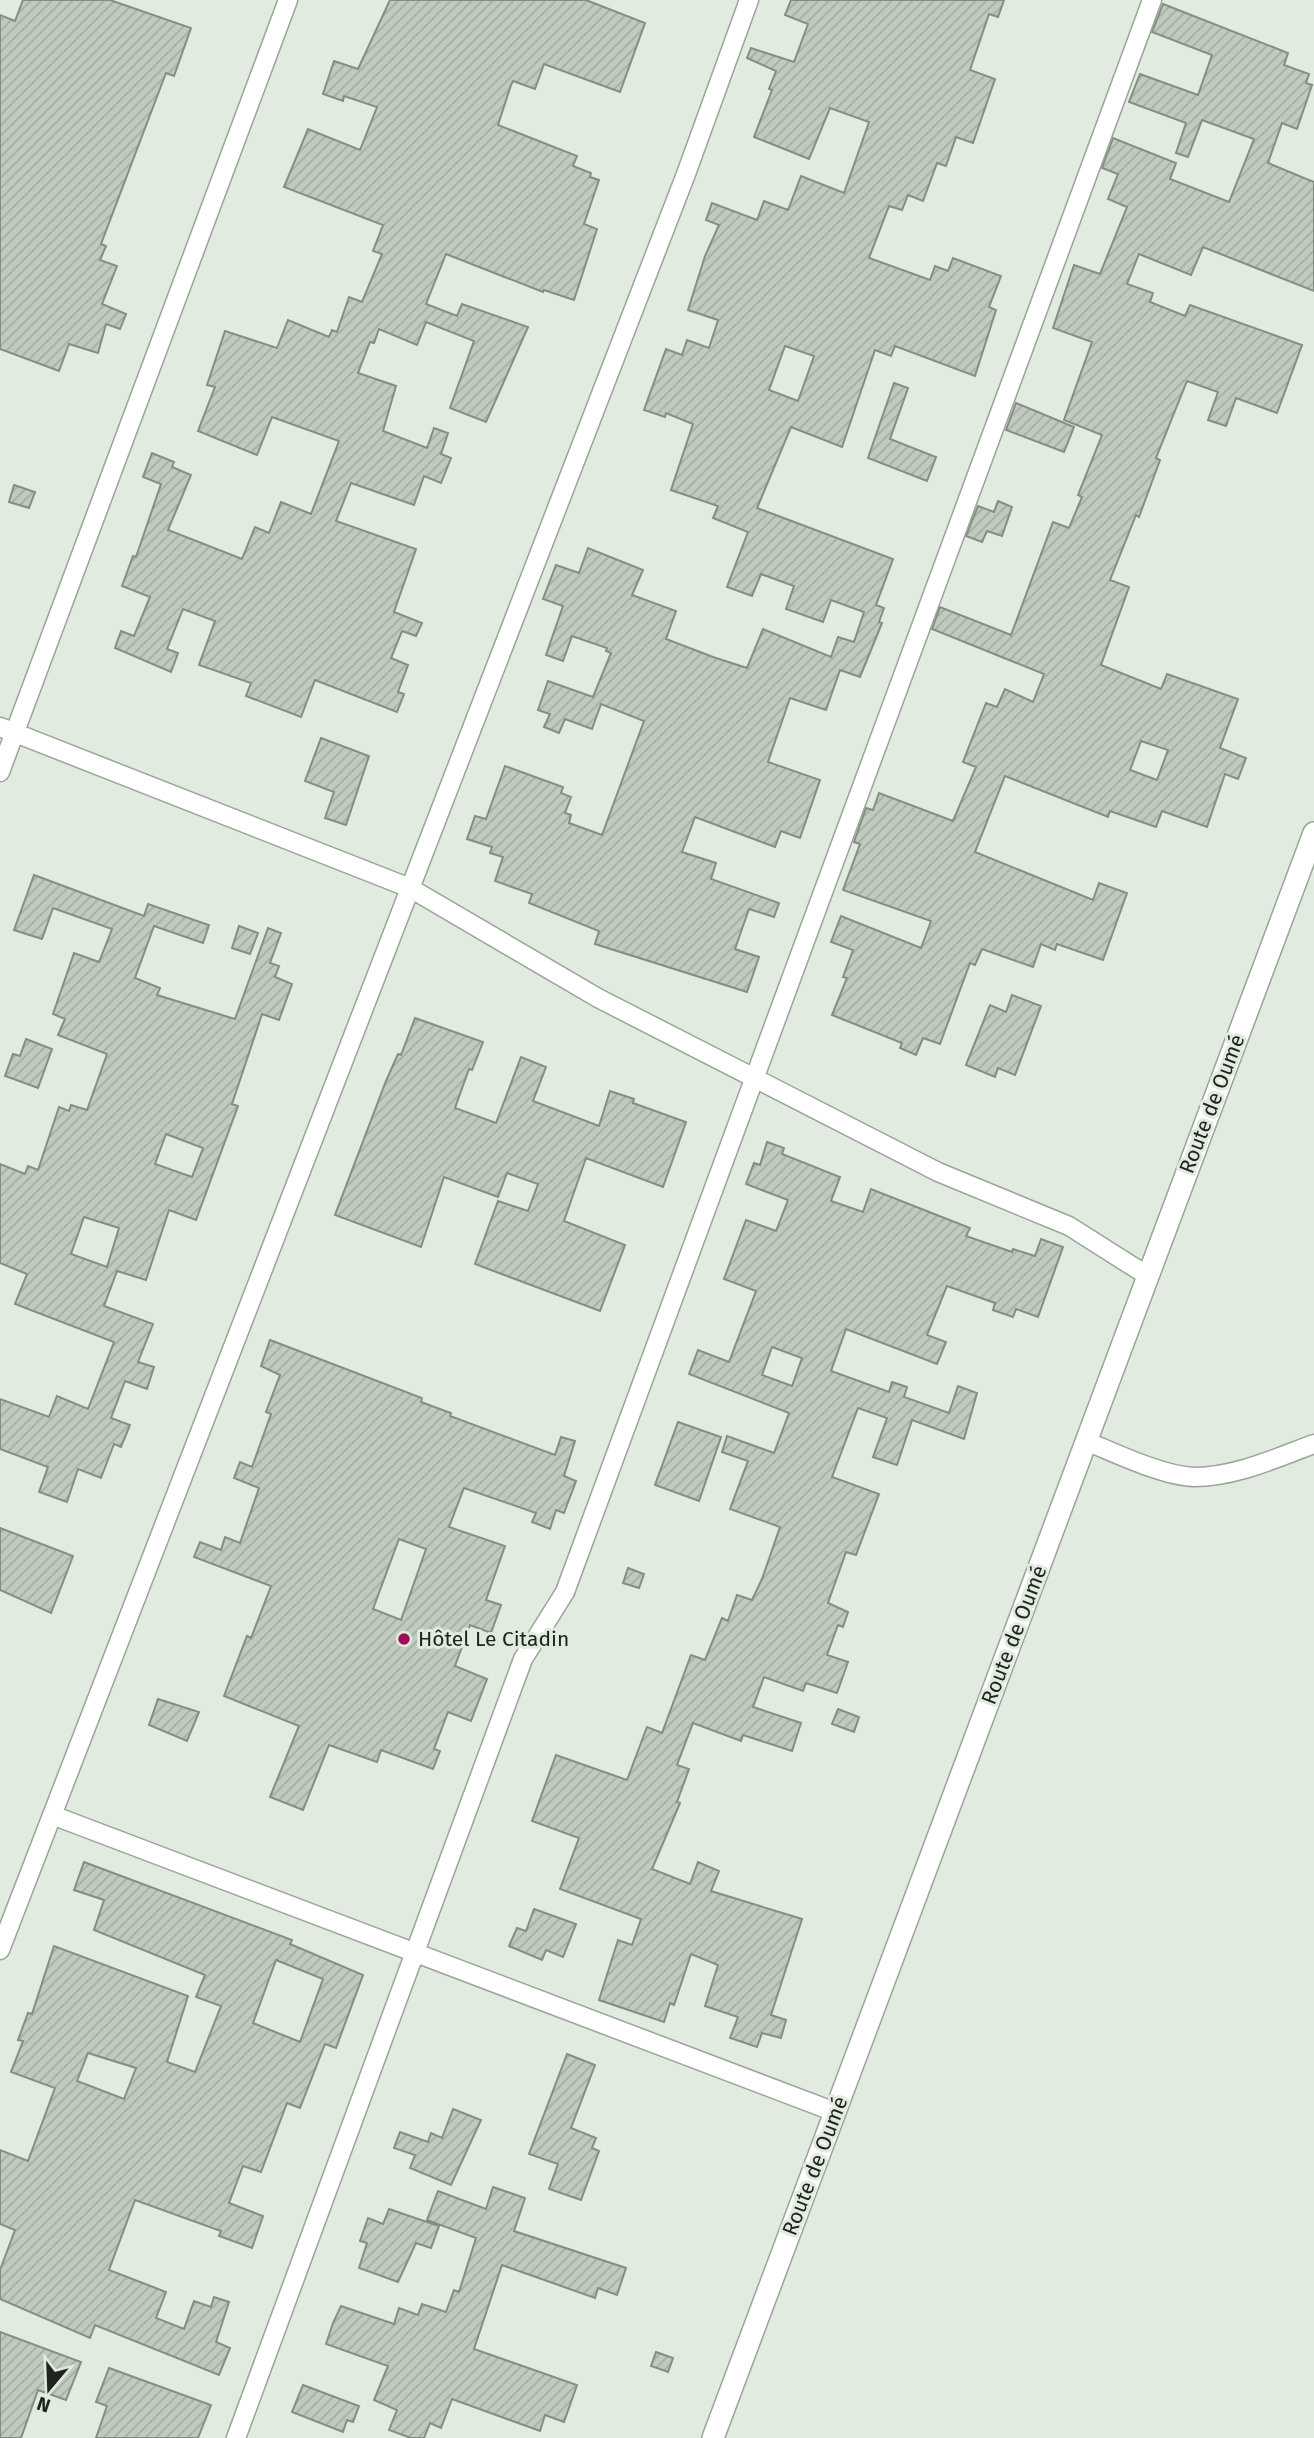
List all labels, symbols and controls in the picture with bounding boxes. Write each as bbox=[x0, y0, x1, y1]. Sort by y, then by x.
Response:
street label: Route de Oumé bbox=[1174, 1031, 1250, 1177]
street label: Route de Oumé bbox=[976, 1562, 1052, 1708]
place label: Hôtel Le Citadin bbox=[418, 1626, 569, 1652]
marker: Hôtel Le Citadin bbox=[396, 1631, 412, 1647]
street label: Route de Oumé bbox=[777, 2093, 853, 2239]
north arrow bbox=[14, 2354, 84, 2424]
text: N bbox=[34, 2392, 53, 2418]

